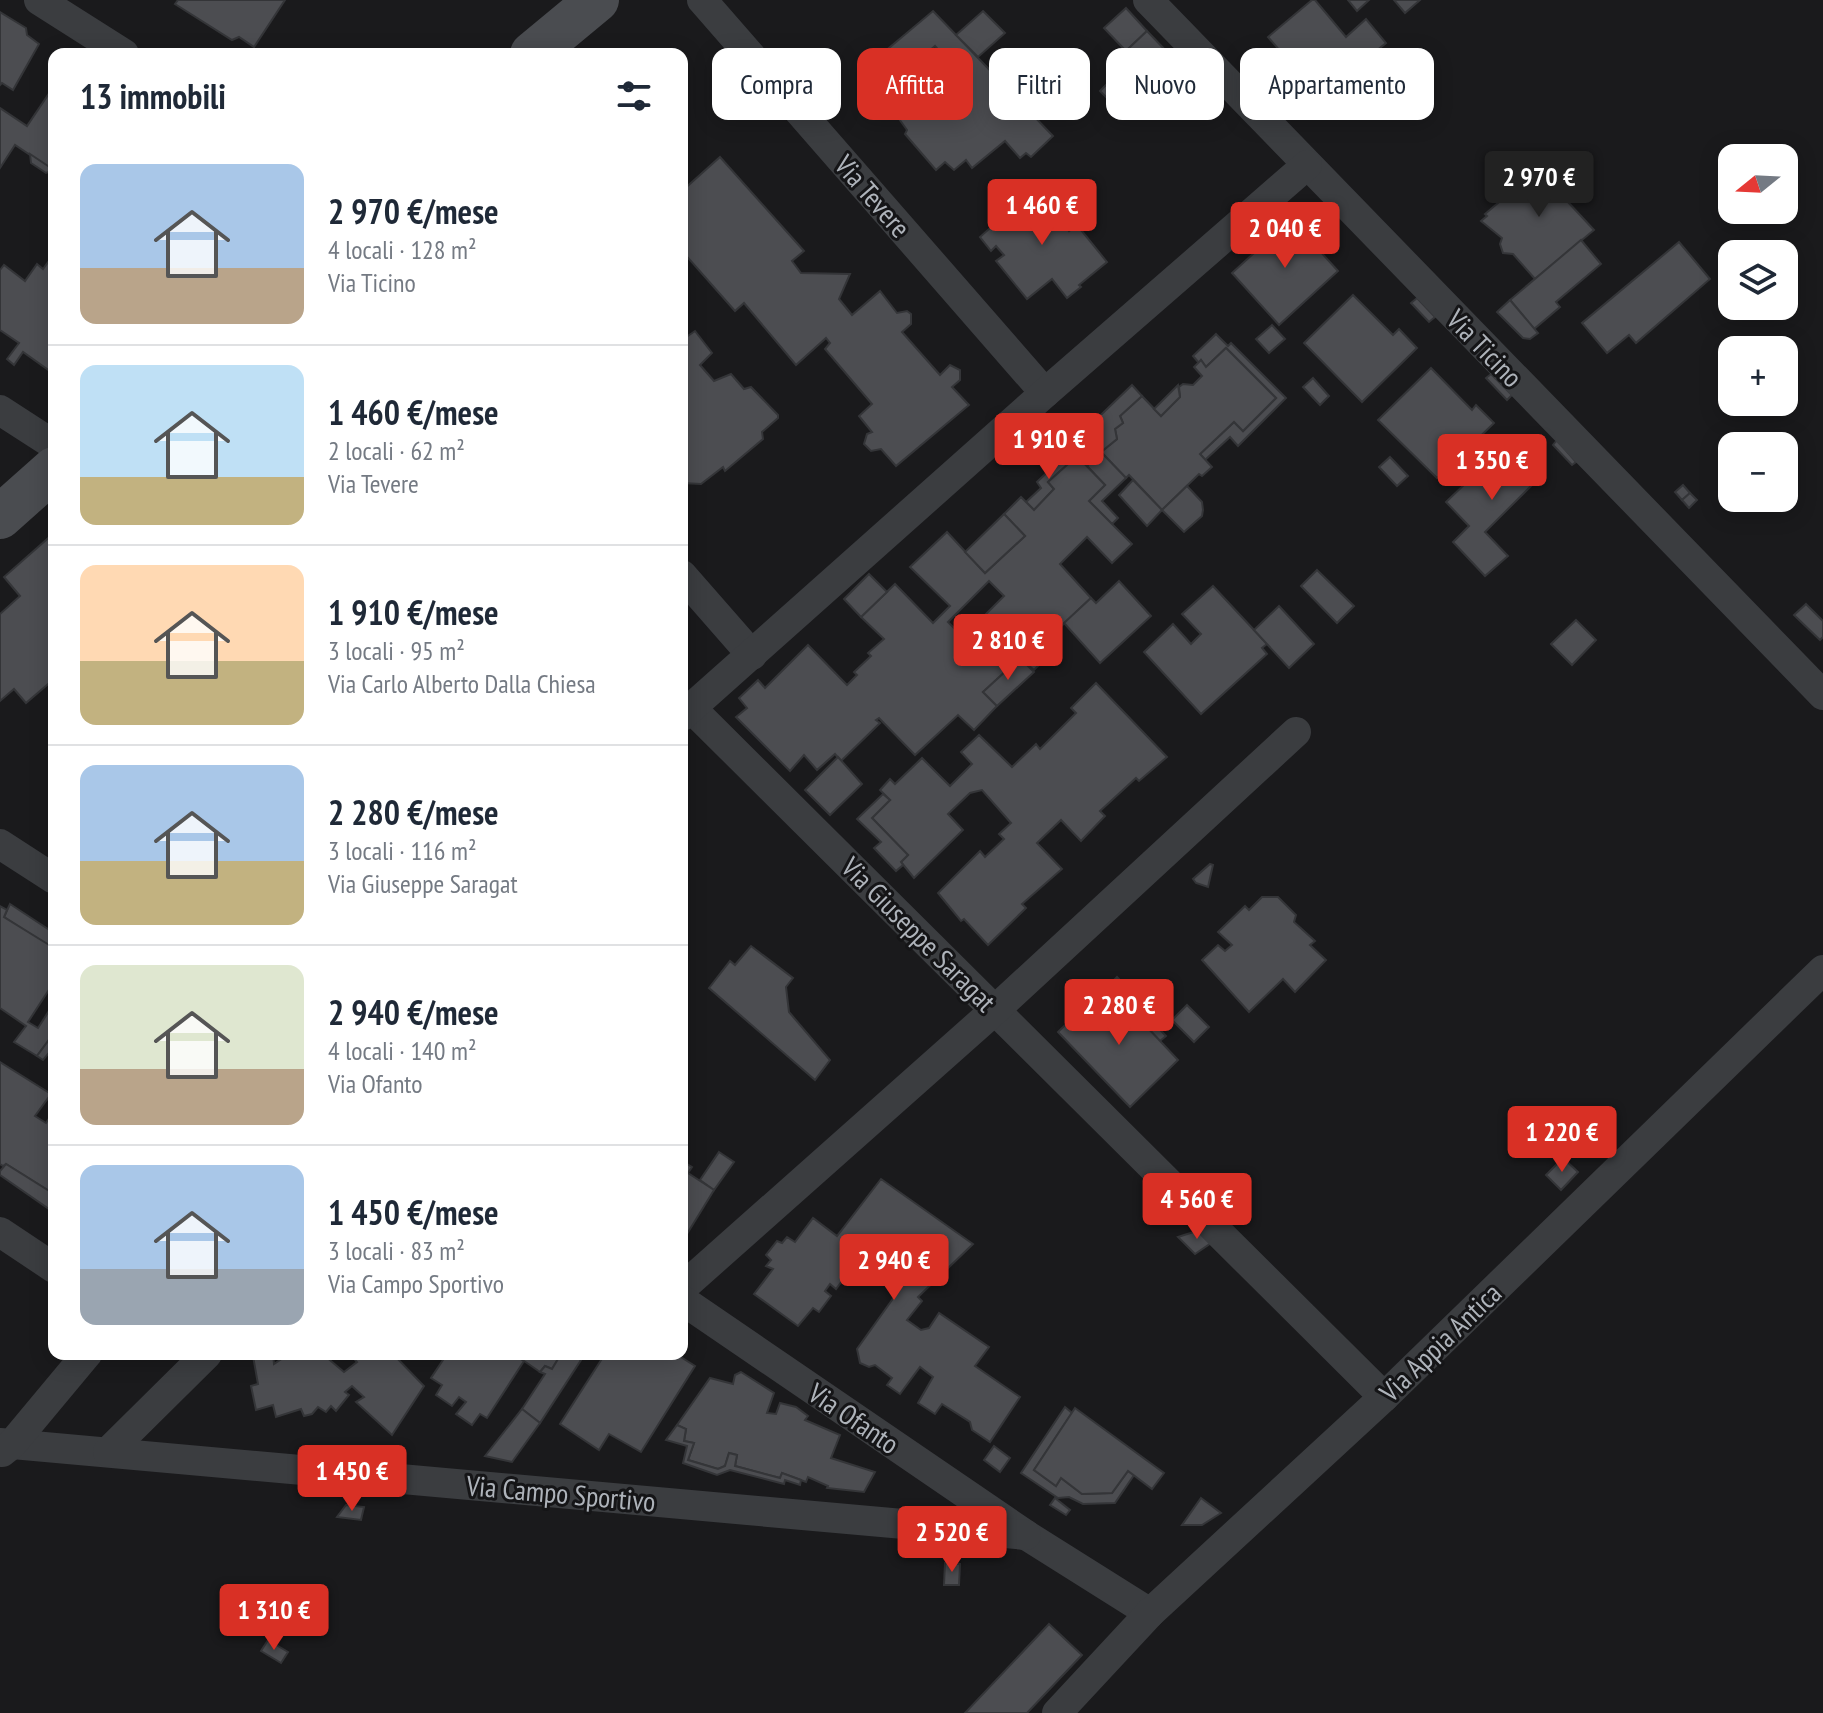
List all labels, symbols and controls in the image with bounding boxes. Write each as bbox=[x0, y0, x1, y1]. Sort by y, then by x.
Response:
chip: Compra bbox=[712, 48, 841, 120]
chip: Affitta bbox=[857, 48, 973, 120]
chip: Filtri bbox=[989, 48, 1090, 120]
chip: Nuovo bbox=[1106, 48, 1224, 120]
chip: Appartamento bbox=[1240, 48, 1434, 120]
text: 13 immobili bbox=[80, 74, 226, 118]
icon: filters bbox=[612, 74, 656, 118]
north arrow bbox=[1718, 144, 1798, 224]
map controls bbox=[1718, 144, 1798, 512]
street label: Via Tevere bbox=[826, 146, 919, 245]
pin: 2 970 € bbox=[1465, 151, 1613, 219]
text: 2 970 € bbox=[1503, 160, 1575, 193]
pin: 1 460 € bbox=[968, 179, 1116, 247]
text: 1 460 € bbox=[1006, 188, 1078, 221]
text: 2 970 €/mese bbox=[328, 189, 499, 233]
icon: home bbox=[144, 196, 240, 292]
pin: 2 040 € bbox=[1211, 202, 1359, 270]
text: 2 040 € bbox=[1249, 211, 1321, 244]
text: 4 locali · 128 m² bbox=[328, 233, 477, 266]
button: layers bbox=[1718, 240, 1798, 320]
text: Via Ticino bbox=[328, 266, 416, 299]
street label: Via Ticino bbox=[1438, 300, 1531, 395]
button: + bbox=[1718, 336, 1798, 416]
text: 1 460 €/mese bbox=[328, 390, 499, 434]
icon: home bbox=[144, 397, 240, 493]
pin: 1 910 € bbox=[975, 413, 1123, 481]
text: 1 910 € bbox=[1013, 422, 1085, 455]
button: − bbox=[1718, 432, 1798, 512]
text: 2 locali · 62 m² bbox=[328, 434, 465, 467]
pin: 1 350 € bbox=[1418, 434, 1566, 502]
text: 1 350 € bbox=[1456, 443, 1528, 476]
text: Via Tevere bbox=[328, 467, 419, 500]
text: 1 910 €/mese bbox=[328, 590, 499, 634]
icon: home bbox=[144, 597, 240, 693]
pin: 2 810 € bbox=[934, 614, 1082, 682]
text: 2 810 € bbox=[972, 623, 1044, 656]
text: 3 locali · 95 m² bbox=[328, 634, 465, 667]
text: Via Carlo Alberto Dalla Chiesa bbox=[328, 667, 596, 700]
text: 2 280 €/mese bbox=[328, 790, 499, 834]
icon: home bbox=[144, 797, 240, 893]
text: 3 locali · 116 m² bbox=[328, 834, 477, 867]
street label: Via Giuseppe Saragat bbox=[833, 848, 1004, 1019]
text: Via Giuseppe Saragat bbox=[328, 867, 518, 900]
pin: 2 280 € bbox=[1045, 979, 1193, 1047]
text: 2 280 € bbox=[1083, 988, 1155, 1021]
text: 2 940 €/mese bbox=[328, 990, 499, 1034]
icon: home bbox=[144, 997, 240, 1093]
text: 4 locali · 140 m² bbox=[328, 1034, 477, 1067]
text: Via Ofanto bbox=[328, 1067, 423, 1100]
pin: 1 220 € bbox=[1488, 1106, 1636, 1174]
text: 1 220 € bbox=[1526, 1115, 1598, 1148]
pin: 4 560 € bbox=[1123, 1173, 1271, 1241]
text: 4 560 € bbox=[1161, 1182, 1233, 1215]
text: 1 450 €/mese bbox=[328, 1190, 499, 1234]
icon: home bbox=[144, 1197, 240, 1293]
text: 3 locali · 83 m² bbox=[328, 1234, 465, 1267]
pin: 2 940 € bbox=[820, 1234, 968, 1302]
text: 2 940 € bbox=[858, 1243, 930, 1276]
text: Via Campo Sportivo bbox=[328, 1267, 504, 1300]
street label: Via Appia Antica bbox=[1370, 1275, 1509, 1410]
street label: Via Ofanto bbox=[801, 1374, 907, 1462]
pin: 1 450 € bbox=[278, 1445, 426, 1513]
text: 1 450 € bbox=[316, 1454, 388, 1487]
street label: Via Campo Sportivo bbox=[464, 1466, 657, 1520]
pin: 2 520 € bbox=[878, 1506, 1026, 1574]
text: 2 520 € bbox=[916, 1515, 988, 1548]
pin: 1 310 € bbox=[200, 1584, 348, 1652]
text: 1 310 € bbox=[238, 1593, 310, 1626]

